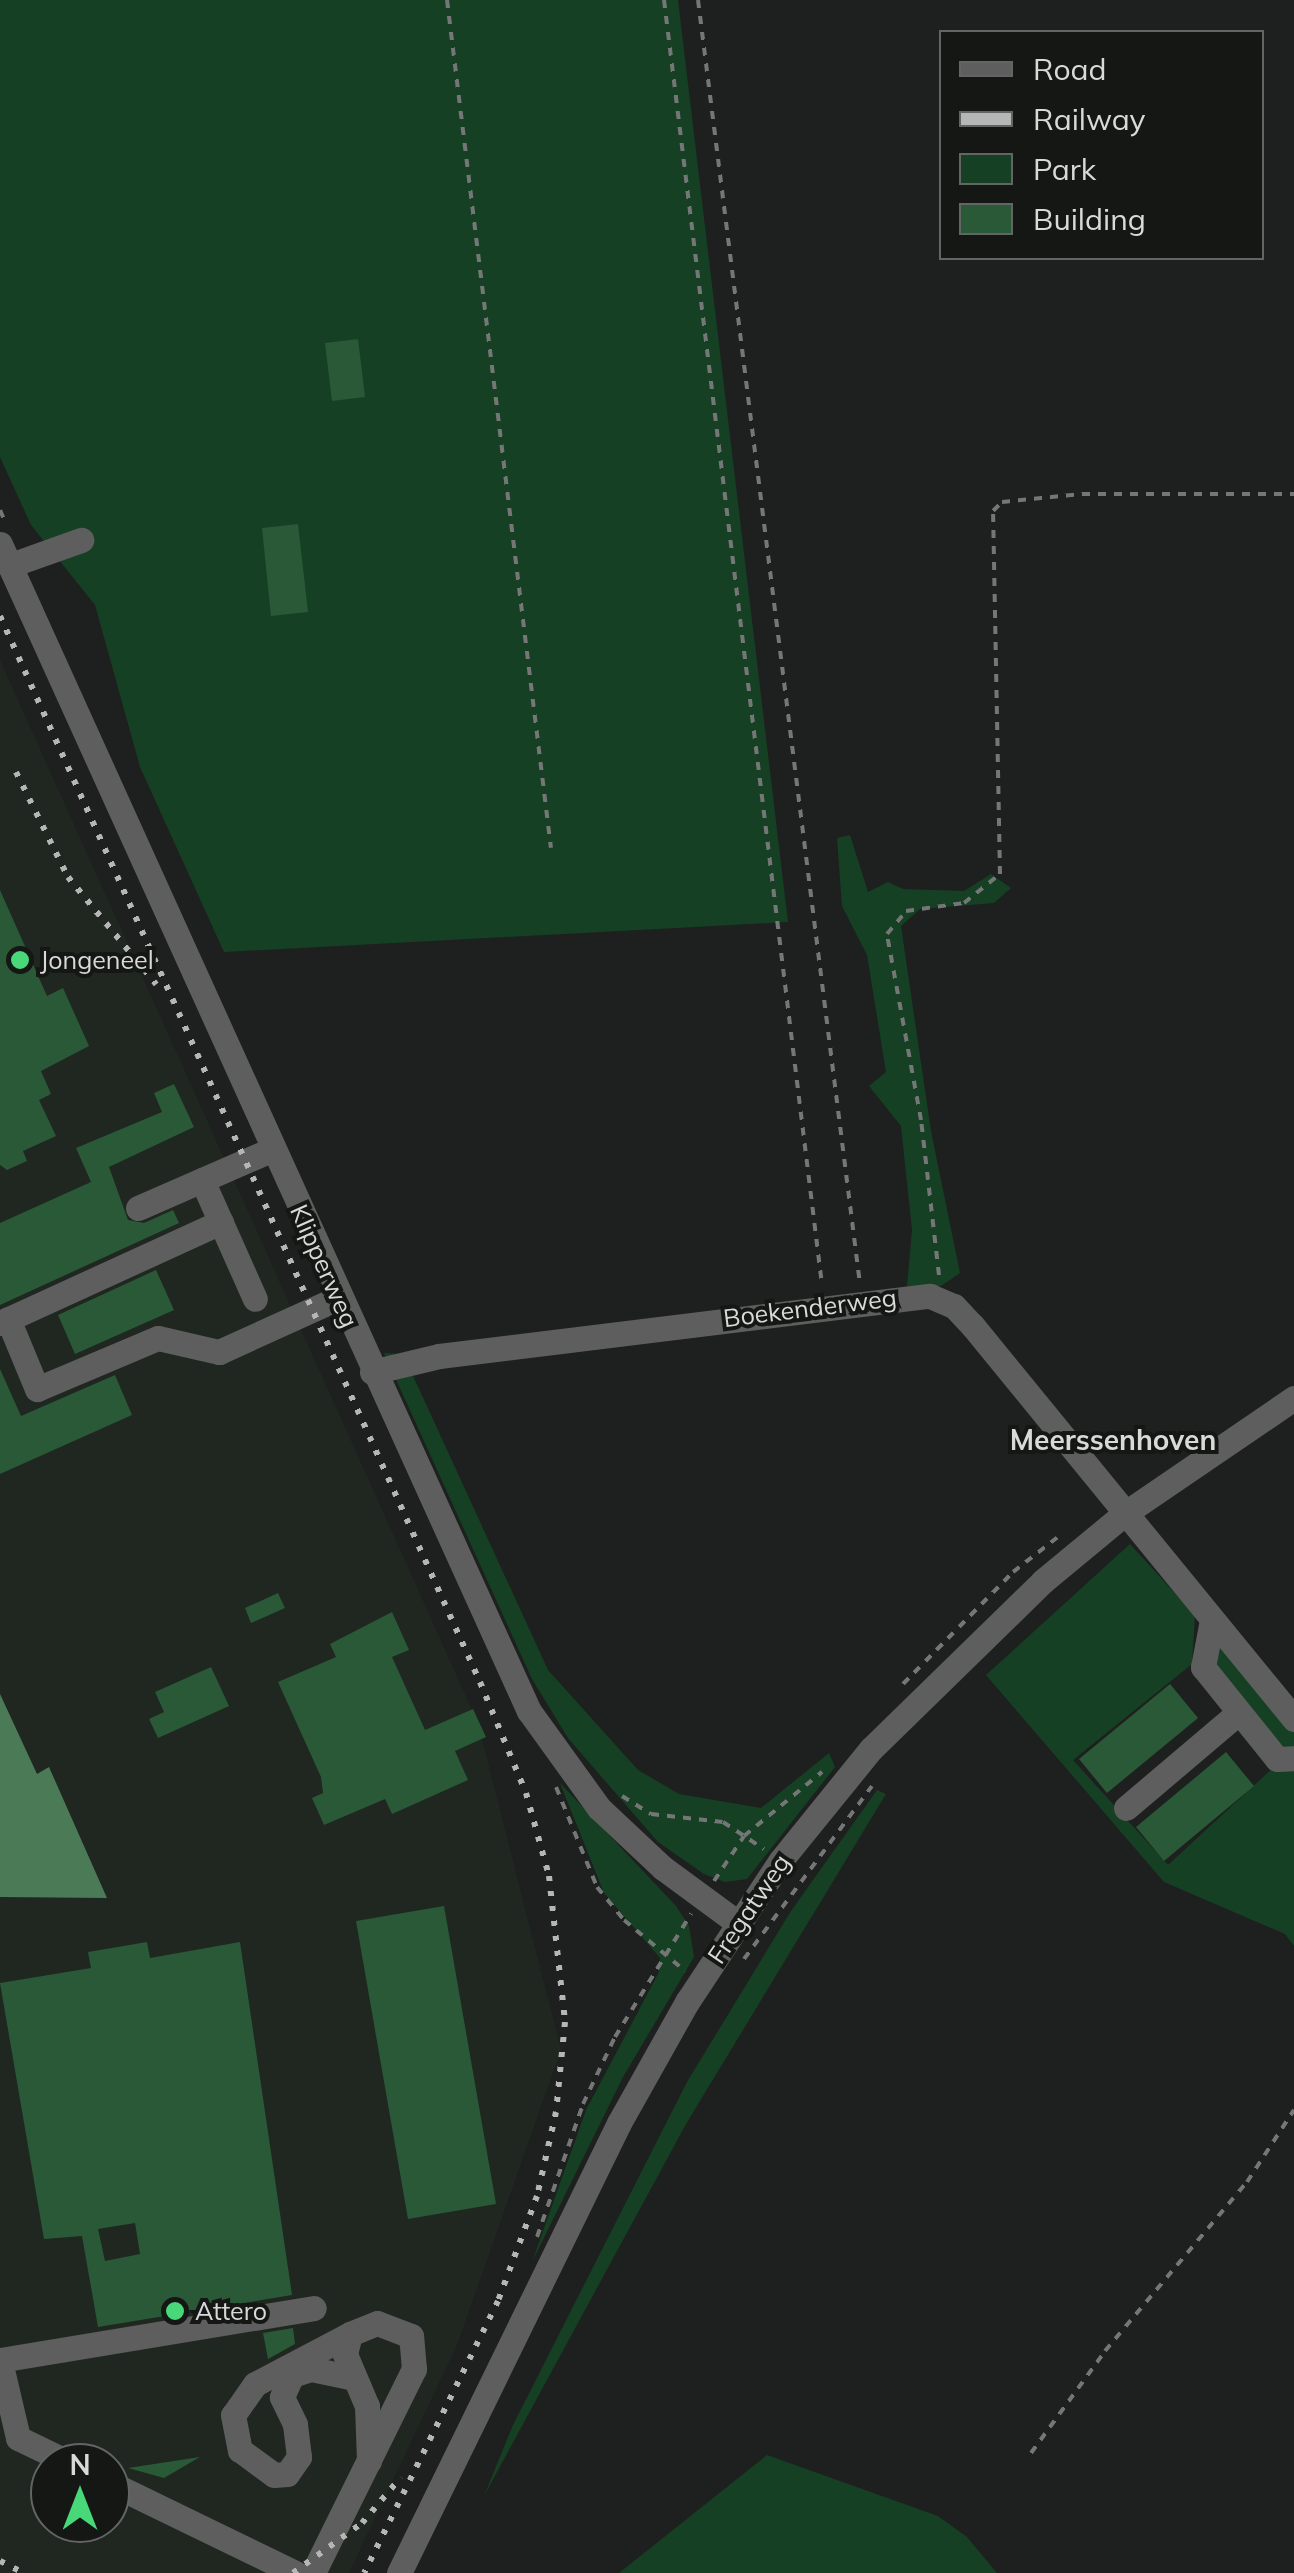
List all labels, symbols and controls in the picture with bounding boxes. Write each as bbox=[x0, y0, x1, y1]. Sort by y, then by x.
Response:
legend bbox=[939, 30, 1264, 260]
text: Road bbox=[1033, 50, 1107, 88]
text: Railway bbox=[1033, 100, 1146, 138]
text: Park bbox=[1033, 150, 1096, 188]
text: Building bbox=[1033, 200, 1146, 238]
place label: Jongeneel bbox=[40, 945, 154, 975]
marker: Jongeneel bbox=[9, 949, 31, 971]
street label: Klipperweg bbox=[284, 1200, 364, 1332]
street label: Boekenderweg bbox=[722, 1282, 898, 1334]
district label: Meerssenhoven bbox=[1010, 1423, 1216, 1457]
street label: Fregatweg bbox=[701, 1849, 797, 1969]
place label: Attero bbox=[195, 2296, 267, 2326]
marker: Attero bbox=[164, 2300, 186, 2322]
north arrow bbox=[30, 2443, 130, 2543]
text: N bbox=[69, 2447, 91, 2482]

